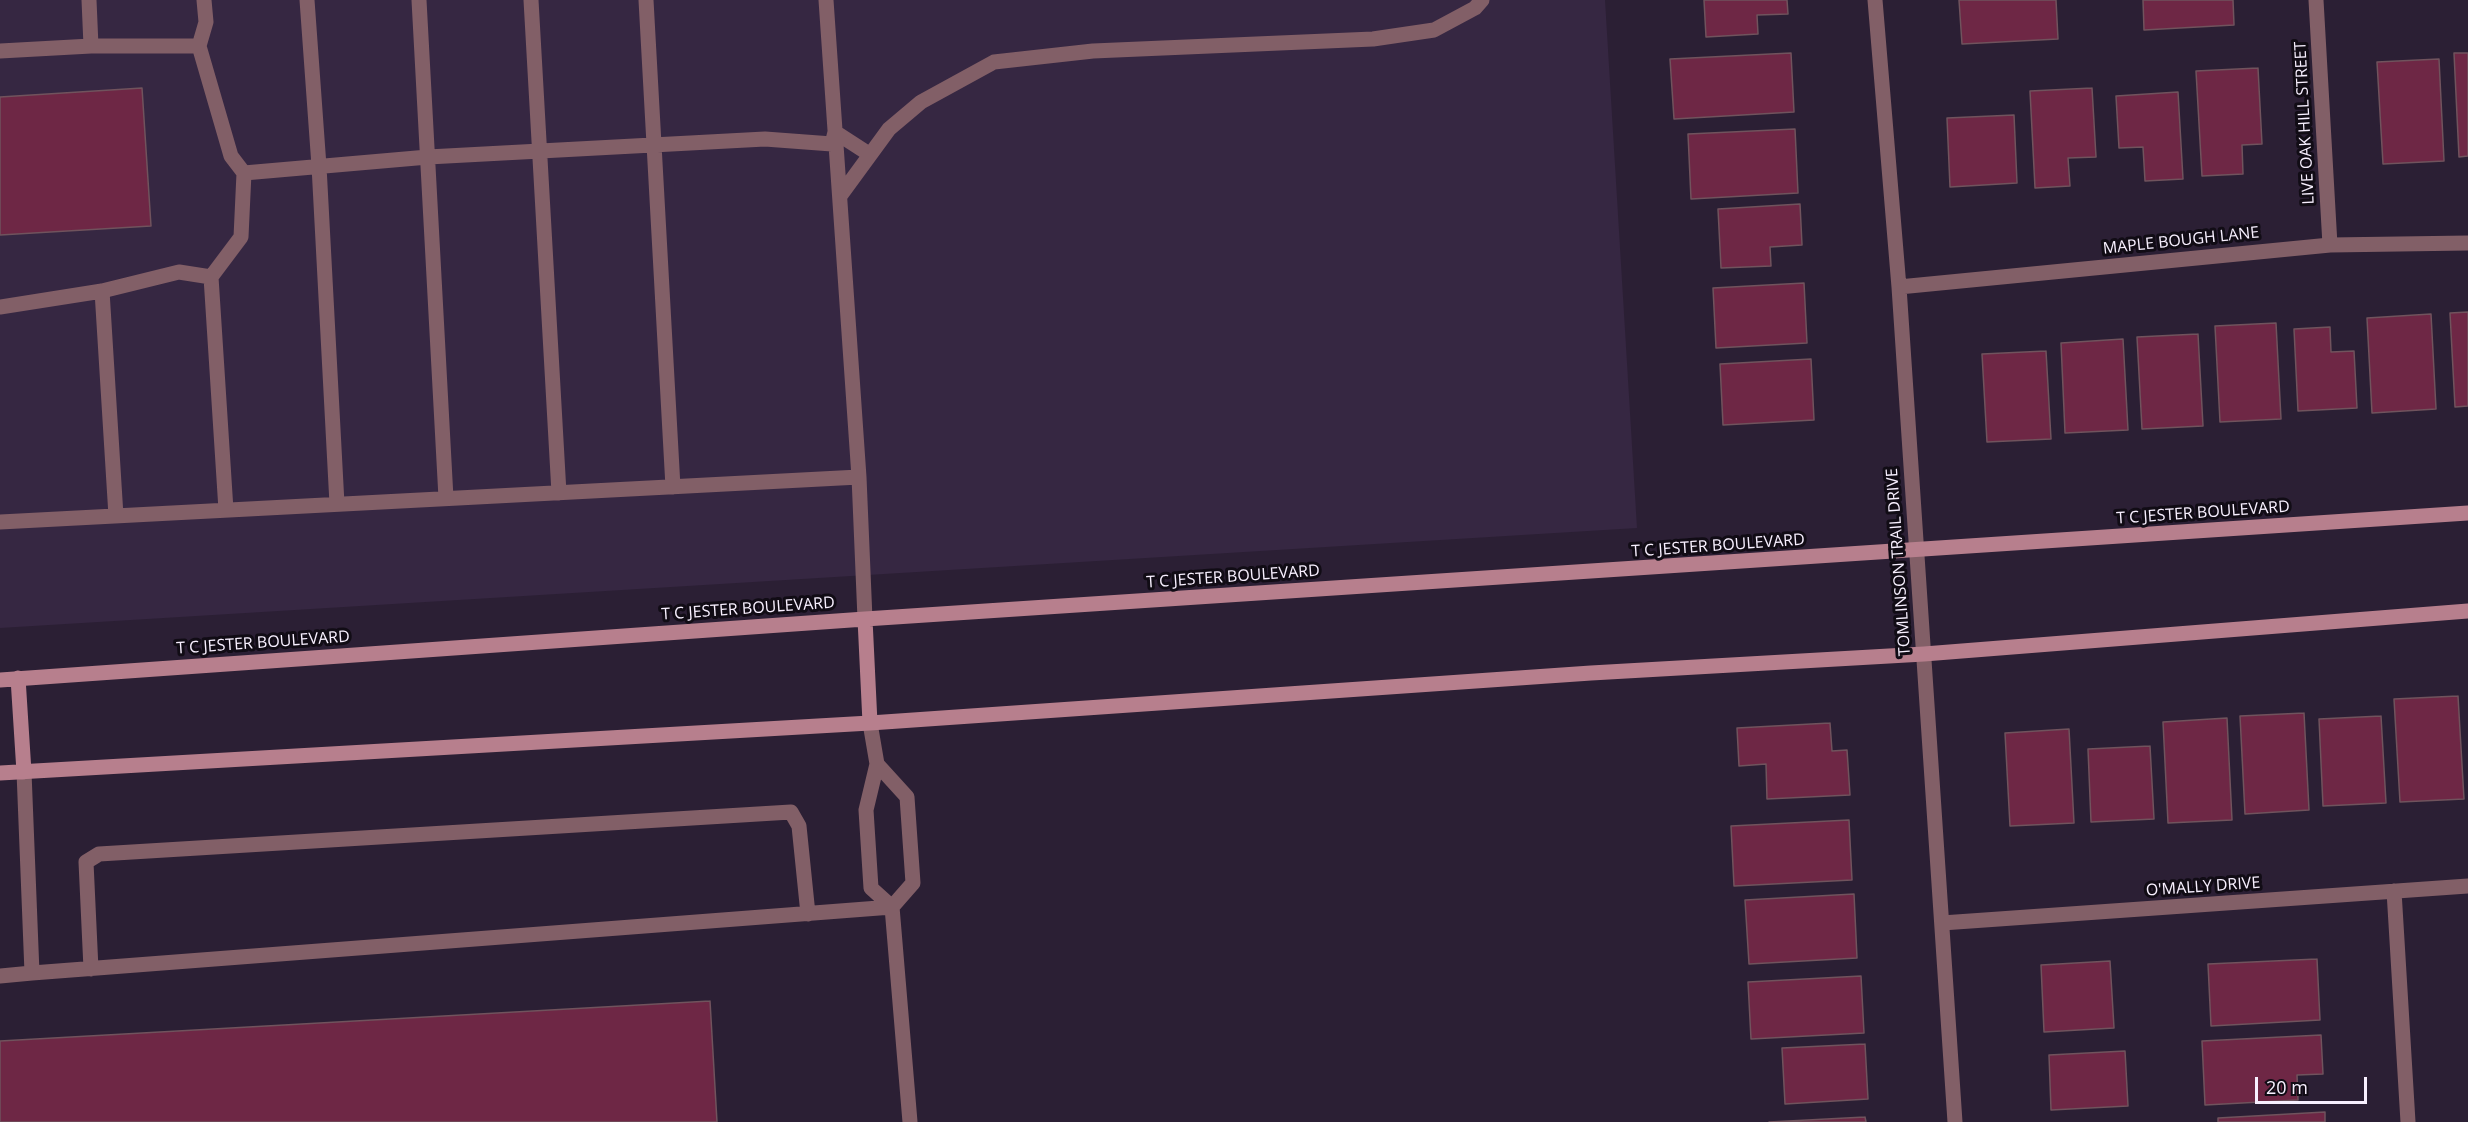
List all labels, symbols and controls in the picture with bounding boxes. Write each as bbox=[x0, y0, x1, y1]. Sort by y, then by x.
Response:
street label: LIVE OAK HILL STREET bbox=[2291, 41, 2319, 205]
street label: MAPLE BOUGH LANE bbox=[2102, 223, 2260, 259]
street label: TOMLINSON TRAIL DRIVE bbox=[1883, 468, 1915, 656]
street label: T C JESTER BOULEVARD bbox=[2116, 497, 2290, 529]
street label: T C JESTER BOULEVARD bbox=[1631, 530, 1805, 562]
street label: T C JESTER BOULEVARD bbox=[1146, 561, 1320, 593]
street label: T C JESTER BOULEVARD bbox=[661, 593, 835, 625]
street label: T C JESTER BOULEVARD bbox=[176, 627, 350, 659]
street label: O'MALLY DRIVE bbox=[2145, 873, 2261, 901]
scale bar bbox=[2258, 1065, 2370, 1103]
text: 20 m bbox=[2266, 1075, 2308, 1099]

